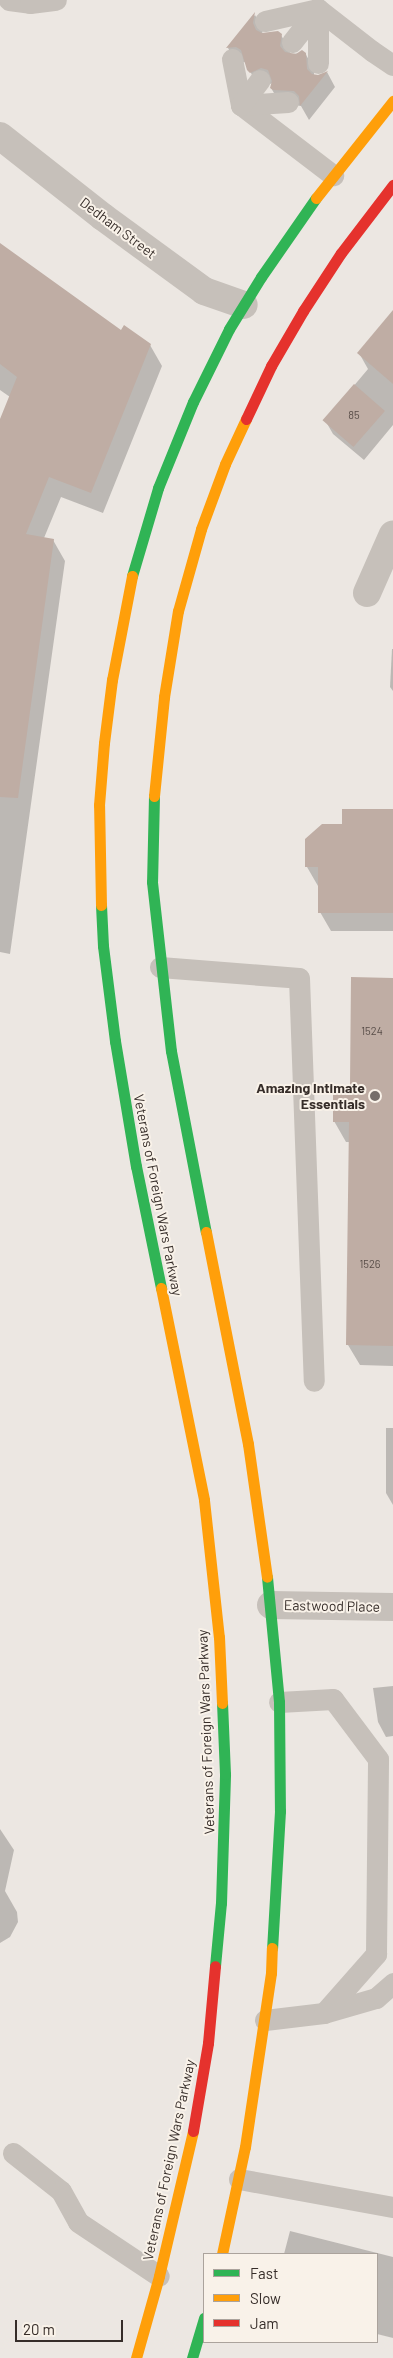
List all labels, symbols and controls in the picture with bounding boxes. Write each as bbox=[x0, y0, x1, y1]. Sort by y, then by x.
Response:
street label: Dedham Street bbox=[77, 194, 159, 262]
house number: 85 bbox=[348, 408, 360, 422]
house number: 1524 bbox=[361, 1024, 383, 1038]
place label: Amazing Intimate Essentials bbox=[256, 1080, 365, 1112]
marker: Amazing Intimate Essentials bbox=[369, 1090, 381, 1102]
street label: Veterans of Foreign Wars Parkway bbox=[130, 1093, 186, 1297]
house number: 1526 bbox=[359, 1257, 381, 1271]
street label: Eastwood Place bbox=[284, 1597, 380, 1615]
street label: Veterans of Foreign Wars Parkway bbox=[194, 1629, 218, 1835]
street label: Veterans of Foreign Wars Parkway bbox=[139, 2058, 199, 2262]
legend bbox=[203, 2253, 378, 2343]
text: Fast bbox=[250, 2264, 278, 2282]
text: Slow bbox=[250, 2289, 281, 2307]
scale bar bbox=[18, 2310, 125, 2342]
text: Jam bbox=[250, 2314, 279, 2332]
text: 20 m bbox=[23, 2320, 55, 2338]

